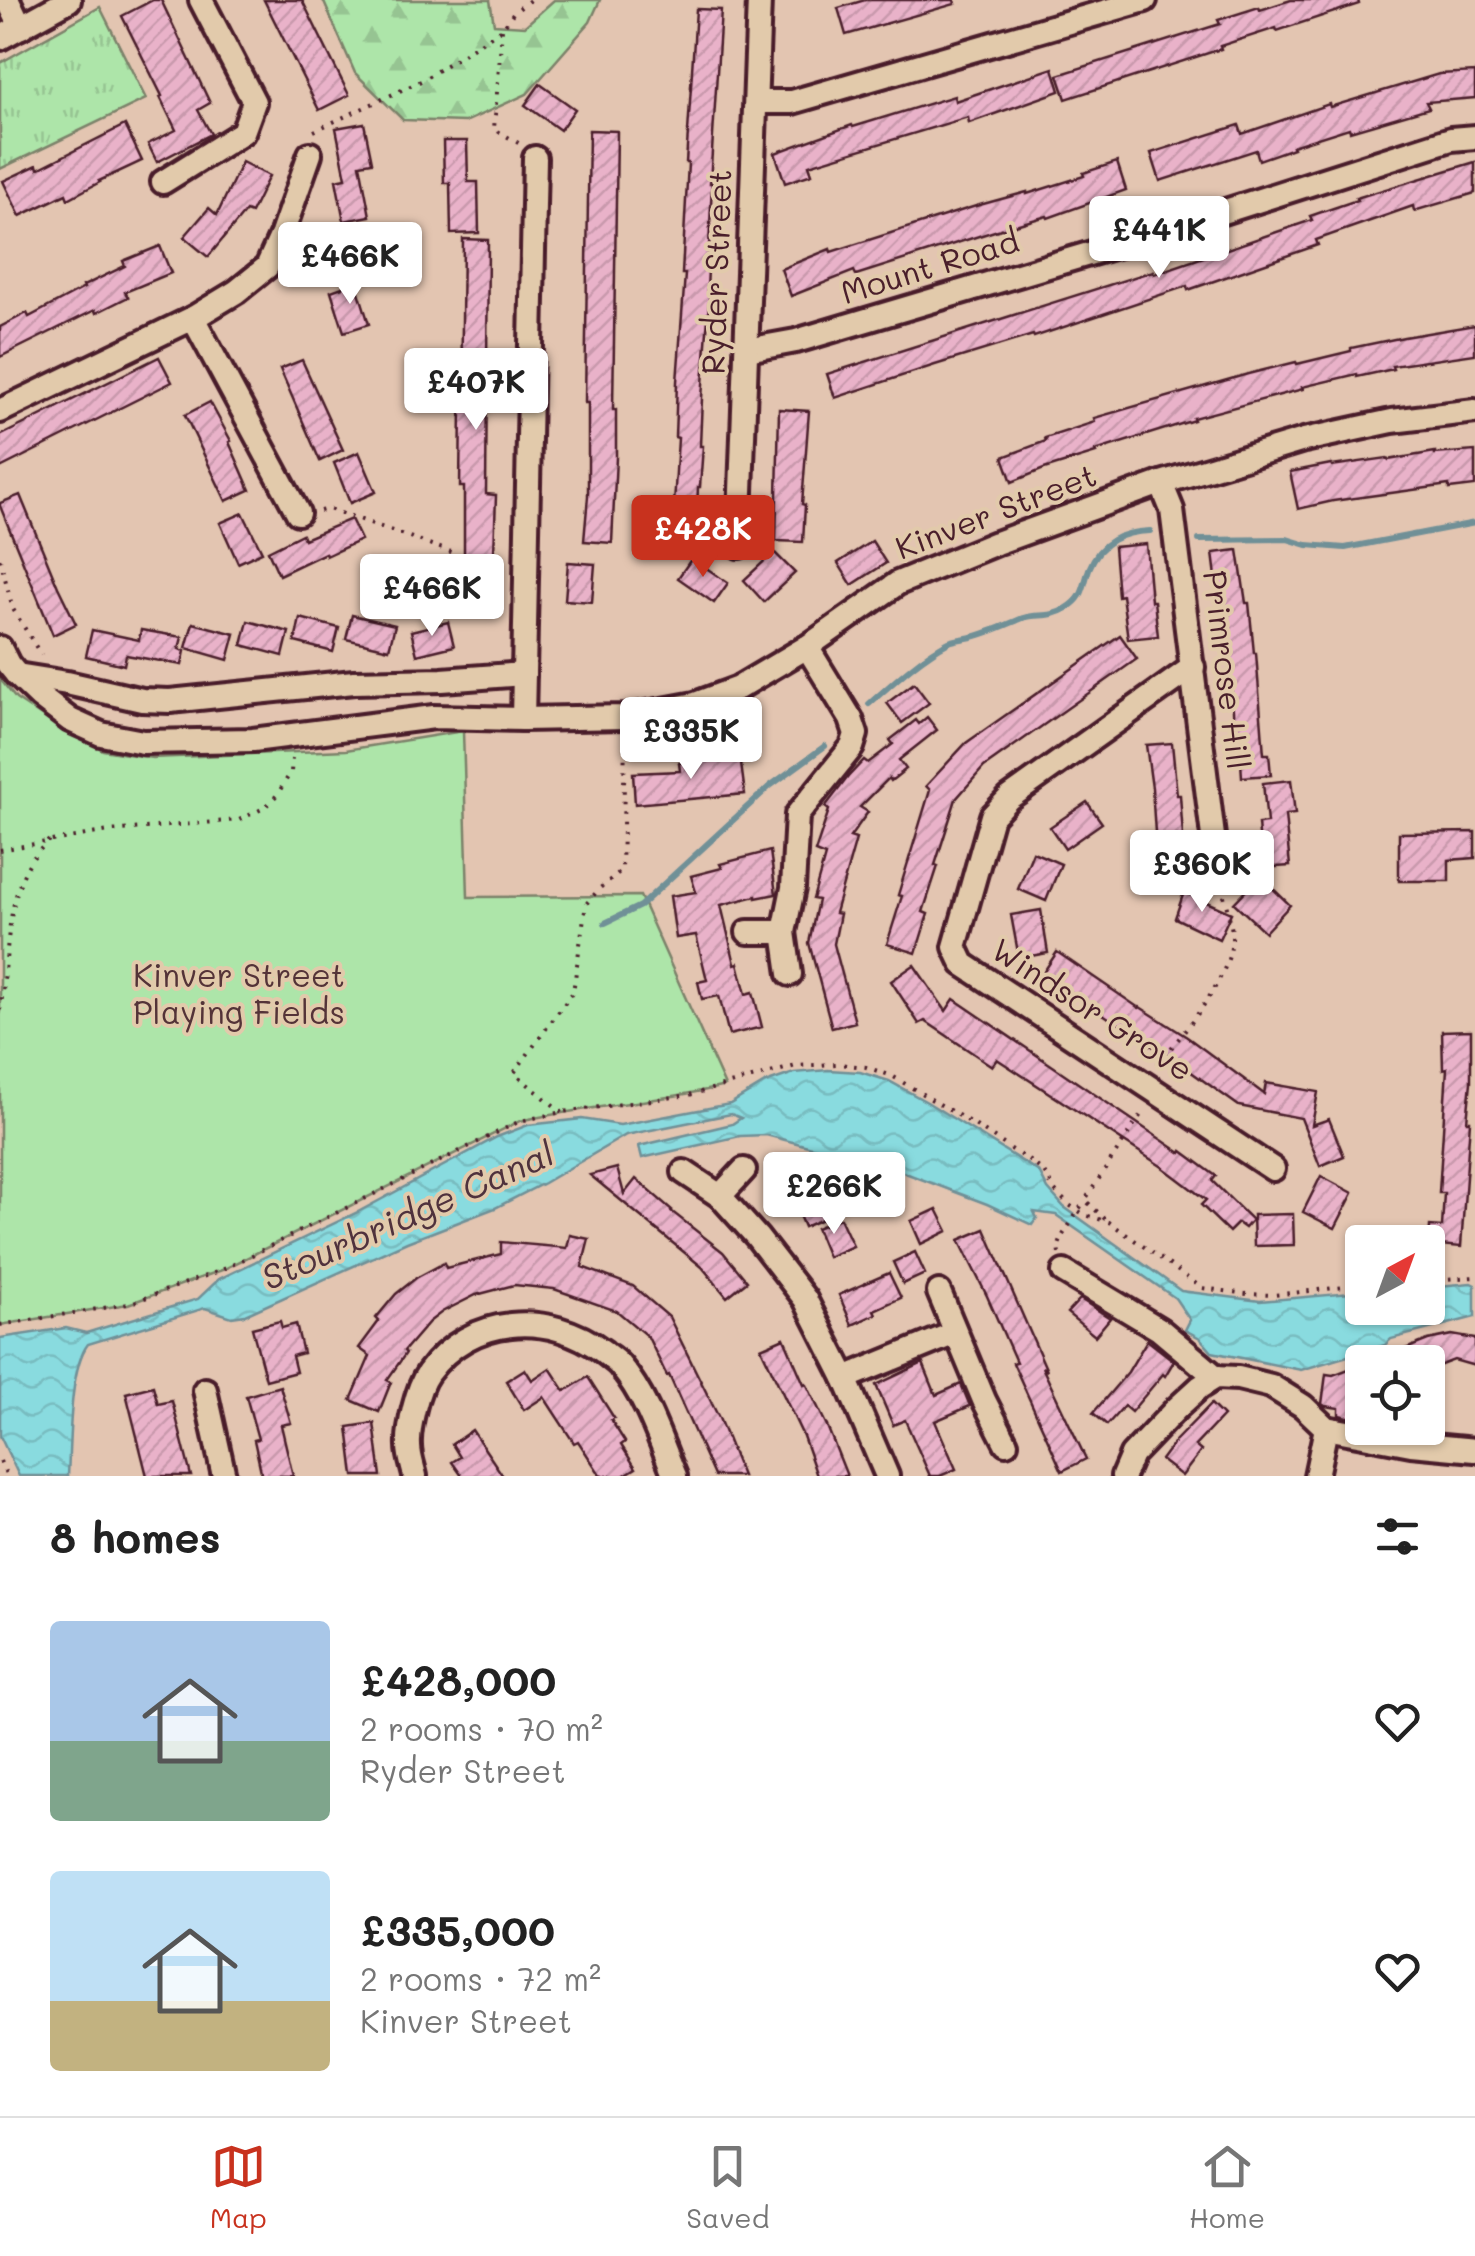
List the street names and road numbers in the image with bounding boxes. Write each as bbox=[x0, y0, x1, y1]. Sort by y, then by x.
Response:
street label: Ryder Street bbox=[690, 169, 741, 375]
street label: Mount Road bbox=[835, 218, 1023, 312]
street label: Kinver Street bbox=[889, 453, 1102, 568]
street label: Primrose Hill bbox=[1195, 568, 1261, 772]
street label: Windsor Grove bbox=[984, 927, 1202, 1089]

